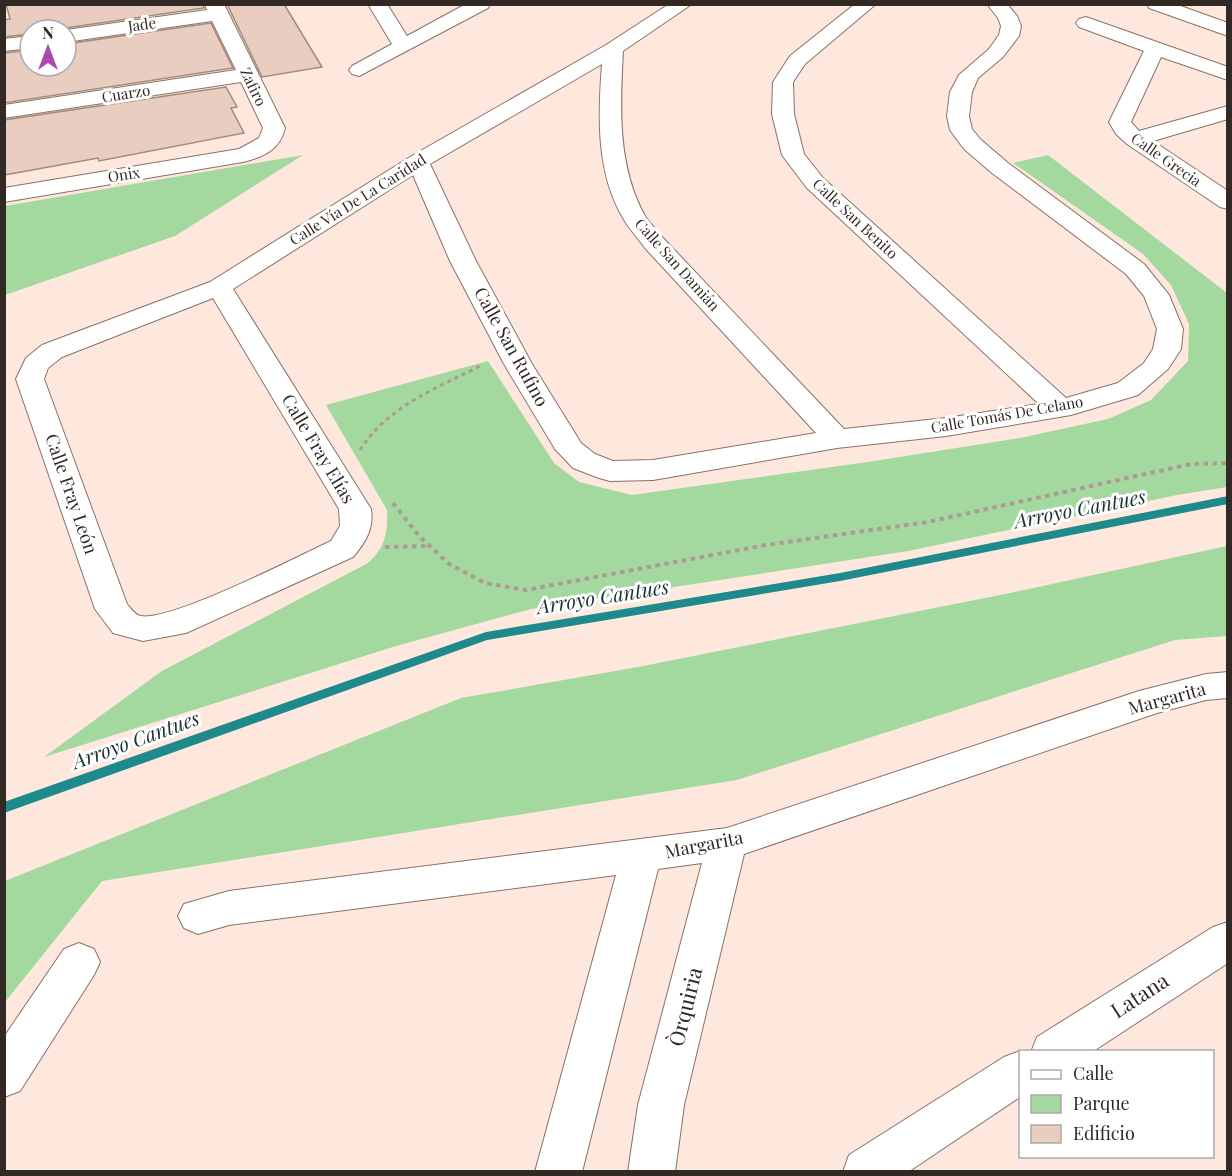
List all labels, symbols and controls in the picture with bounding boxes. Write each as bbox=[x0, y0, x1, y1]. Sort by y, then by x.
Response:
street label: Jade bbox=[125, 12, 157, 36]
north arrow bbox=[18, 18, 78, 78]
text: N bbox=[42, 22, 54, 43]
street label: Zafiro bbox=[236, 64, 272, 109]
street label: Cuarzo bbox=[100, 79, 151, 107]
street label: Calle Grecia bbox=[1128, 128, 1206, 191]
street label: Calle Vía De La Caridad bbox=[285, 149, 430, 249]
street label: Onix bbox=[106, 162, 142, 186]
street label: Calle San Benito bbox=[809, 174, 903, 263]
street label: Calle San Damián bbox=[631, 214, 725, 315]
street label: Calle San Rufino bbox=[469, 283, 555, 411]
street label: Calle Fray Elías bbox=[277, 389, 361, 508]
street label: Calle Tomás De Celano bbox=[929, 391, 1085, 437]
street label: Calle Fray León bbox=[40, 430, 104, 557]
water label: Arroyo Cantues bbox=[1010, 482, 1148, 534]
water label: Arroyo Cantues bbox=[533, 572, 671, 620]
street label: Margarita bbox=[1125, 676, 1208, 720]
water label: Arroyo Cantues bbox=[66, 703, 203, 775]
street label: Margarita bbox=[663, 825, 745, 863]
street label: Òrquiria bbox=[661, 963, 708, 1049]
street label: Latana bbox=[1105, 965, 1174, 1023]
legend bbox=[1019, 1050, 1214, 1158]
text: Calle bbox=[1073, 1061, 1114, 1085]
text: Parque bbox=[1073, 1091, 1130, 1115]
text: Edificio bbox=[1073, 1121, 1135, 1145]

